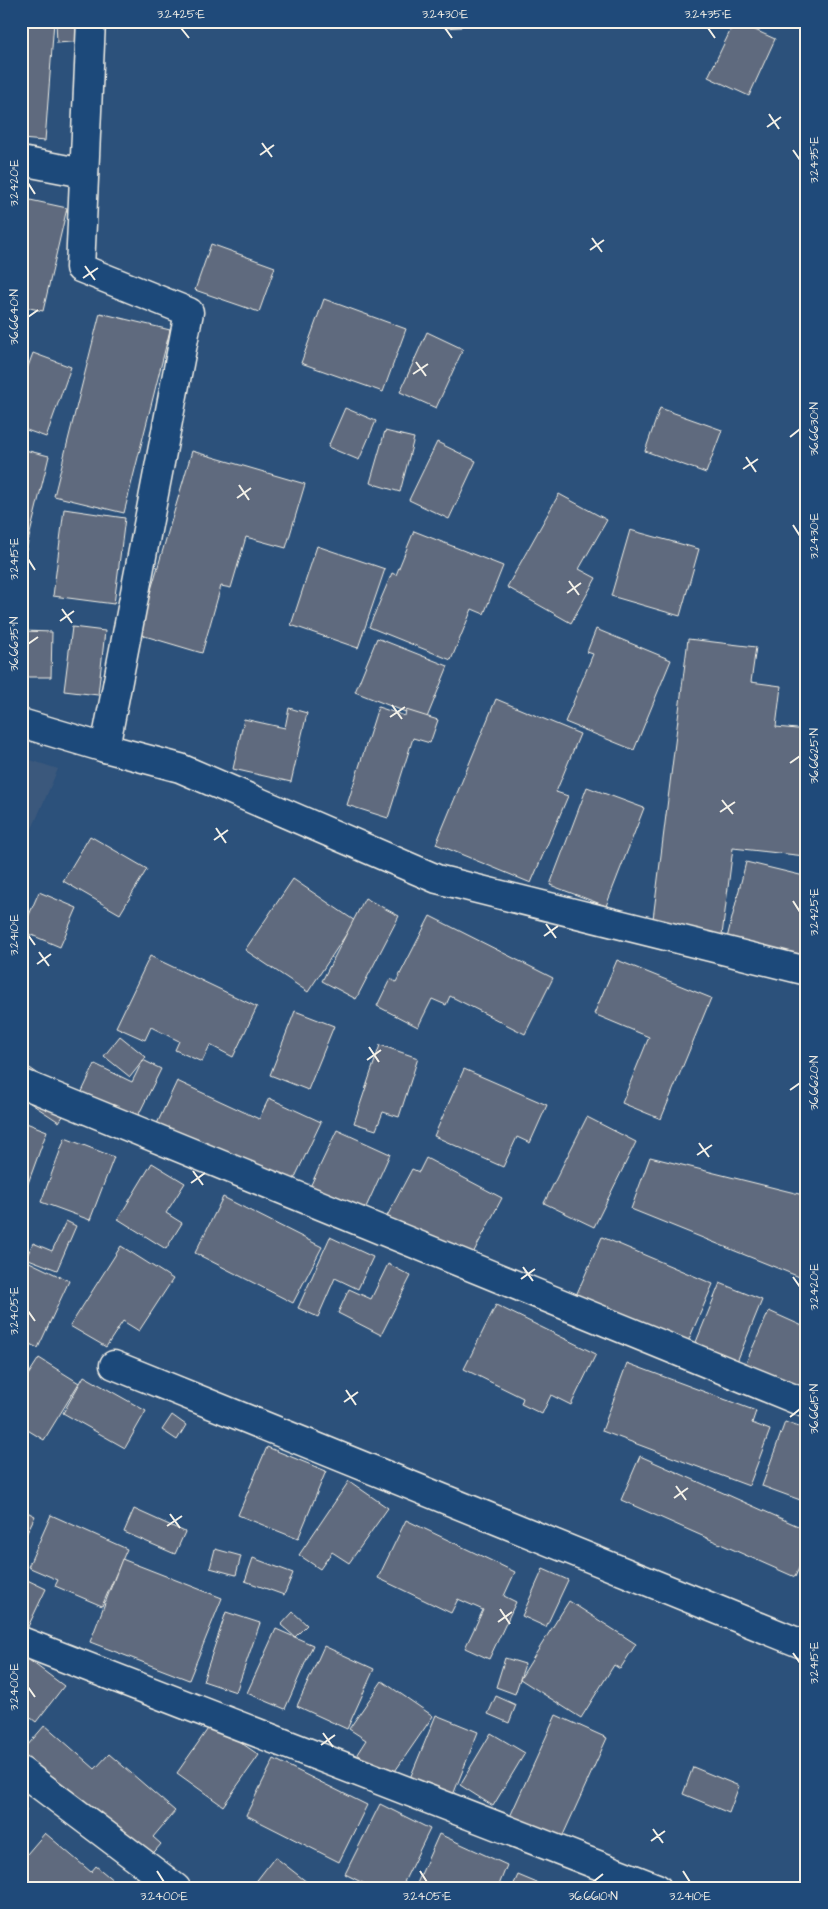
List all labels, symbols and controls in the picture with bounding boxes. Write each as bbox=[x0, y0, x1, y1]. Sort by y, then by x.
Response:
text: 3.2425°E bbox=[157, 6, 205, 23]
text: 3.2430°E bbox=[422, 6, 468, 23]
text: 3.2435°E bbox=[684, 6, 732, 23]
text: 3.2435°E bbox=[806, 136, 823, 184]
text: 3.2420°E bbox=[6, 159, 23, 207]
text: 36.6640°N bbox=[6, 288, 23, 345]
text: 36.6630°N bbox=[806, 401, 823, 456]
text: 3.2430°E bbox=[806, 513, 823, 559]
text: 3.2415°E bbox=[6, 538, 23, 580]
text: 36.6635°N bbox=[6, 616, 23, 672]
text: 36.6625°N bbox=[806, 728, 823, 784]
text: 3.2425°E bbox=[806, 888, 823, 936]
text: 3.2410°E bbox=[6, 914, 23, 956]
text: 36.6620°N bbox=[806, 1055, 823, 1110]
text: 3.2420°E bbox=[806, 1263, 823, 1311]
text: 3.2405°E bbox=[6, 1287, 23, 1335]
text: 36.6615°N bbox=[806, 1383, 823, 1434]
text: 3.2415°E bbox=[806, 1642, 823, 1684]
text: 3.2400°E bbox=[6, 1663, 23, 1711]
text: 3.2400°E bbox=[140, 1888, 188, 1905]
text: 3.2405°E bbox=[403, 1888, 451, 1905]
text: 36.6610°N bbox=[568, 1888, 618, 1905]
text: 3.2410°E bbox=[669, 1888, 711, 1905]

